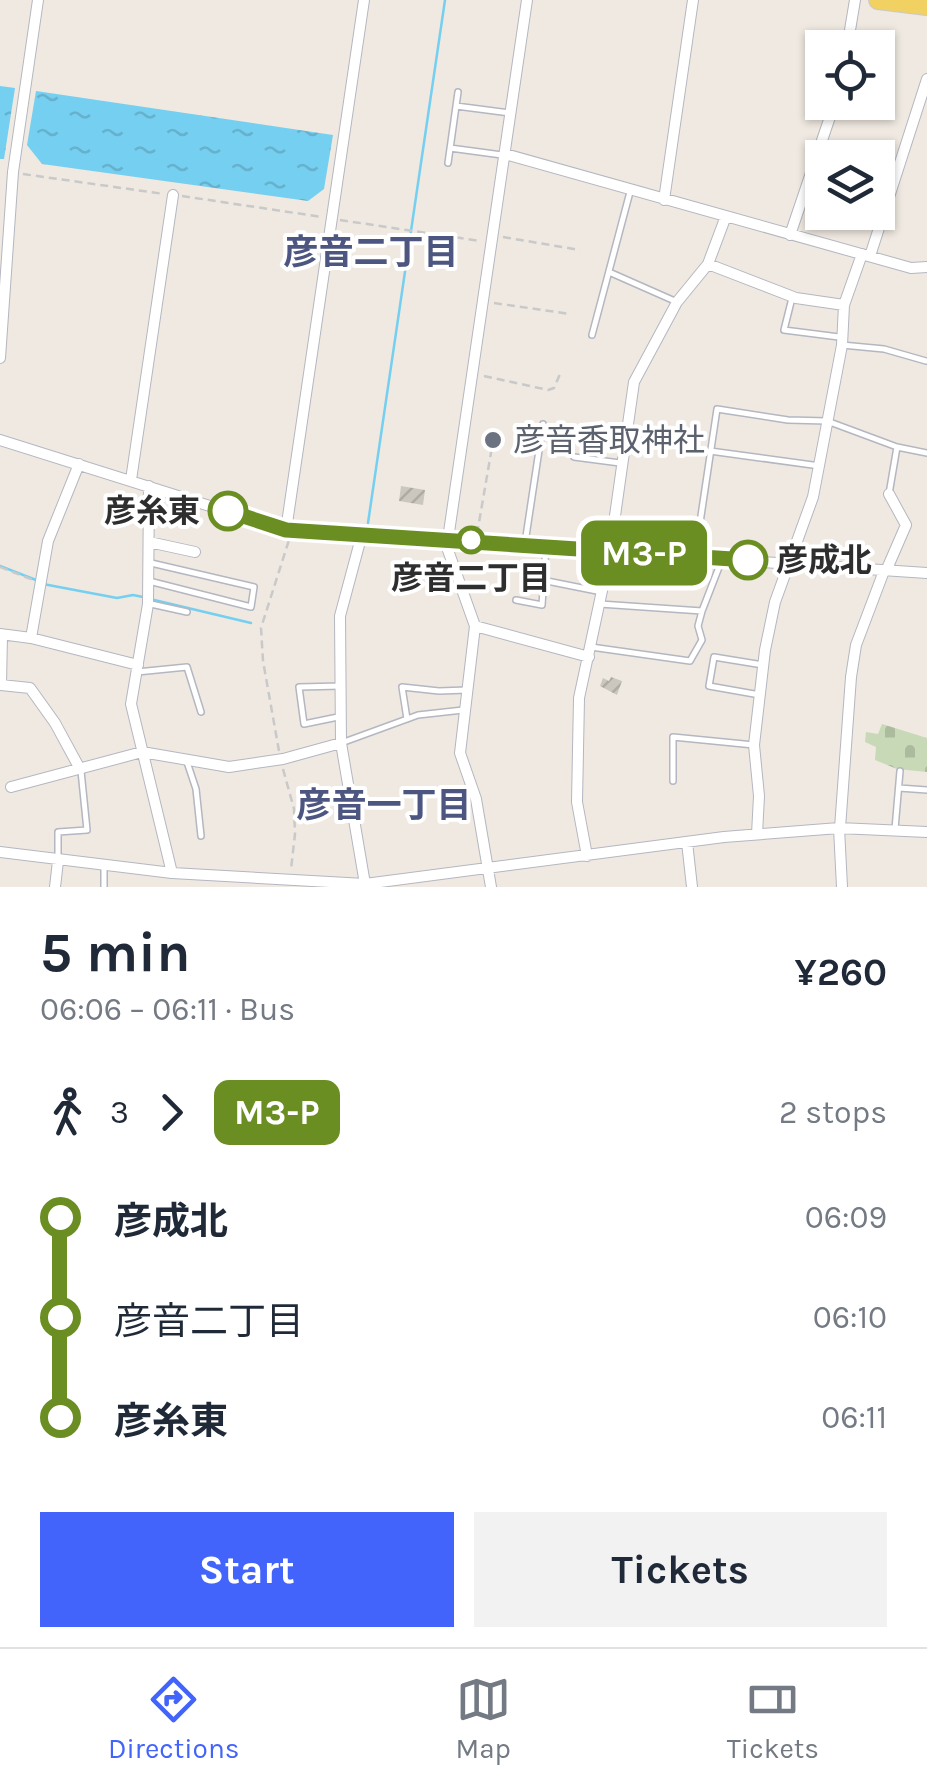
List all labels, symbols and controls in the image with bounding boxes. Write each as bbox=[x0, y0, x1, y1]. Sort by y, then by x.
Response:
map controls bbox=[805, 30, 895, 230]
button: locate bbox=[805, 30, 895, 120]
button: layers bbox=[805, 140, 895, 230]
district label: 彦音二丁目 bbox=[283, 232, 459, 273]
place label: 彦音香取神社 bbox=[513, 422, 705, 459]
marker: 彦音香取神社 bbox=[482, 429, 504, 451]
marker: 彦糸東 bbox=[209, 492, 247, 530]
place label: 彦糸東 bbox=[104, 493, 200, 530]
line badge: M3-P bbox=[574, 520, 714, 586]
marker: 彦音二丁目 bbox=[458, 527, 484, 553]
text: M3-P bbox=[601, 533, 687, 574]
marker: 彦成北 bbox=[729, 541, 767, 579]
place label: 彦成北 bbox=[776, 542, 872, 579]
place label: 彦音二丁目 bbox=[391, 560, 551, 597]
district label: 彦音一丁目 bbox=[296, 785, 472, 826]
text: 5 min bbox=[40, 921, 190, 985]
text: ¥260 bbox=[795, 950, 887, 995]
text: 06:06 – 06:11 · Bus bbox=[40, 991, 295, 1028]
icon: walk bbox=[40, 1085, 95, 1140]
icon: forward bbox=[144, 1085, 199, 1140]
text: M3-P bbox=[234, 1092, 320, 1133]
text: 3 bbox=[110, 1094, 129, 1131]
text: 2 stops bbox=[779, 1094, 887, 1131]
text: 彦成北 bbox=[114, 1199, 228, 1244]
text: 06:09 bbox=[805, 1199, 887, 1236]
text: 彦音二丁目 bbox=[114, 1299, 304, 1344]
text: 06:10 bbox=[813, 1299, 887, 1336]
text: 彦糸東 bbox=[114, 1399, 228, 1444]
text: 06:11 bbox=[821, 1399, 887, 1436]
button: Start bbox=[40, 1512, 454, 1627]
button: Tickets bbox=[474, 1512, 887, 1627]
tab: Directions bbox=[108, 1672, 240, 1765]
tab: Map bbox=[455, 1672, 511, 1765]
tab: Tickets bbox=[727, 1672, 819, 1765]

